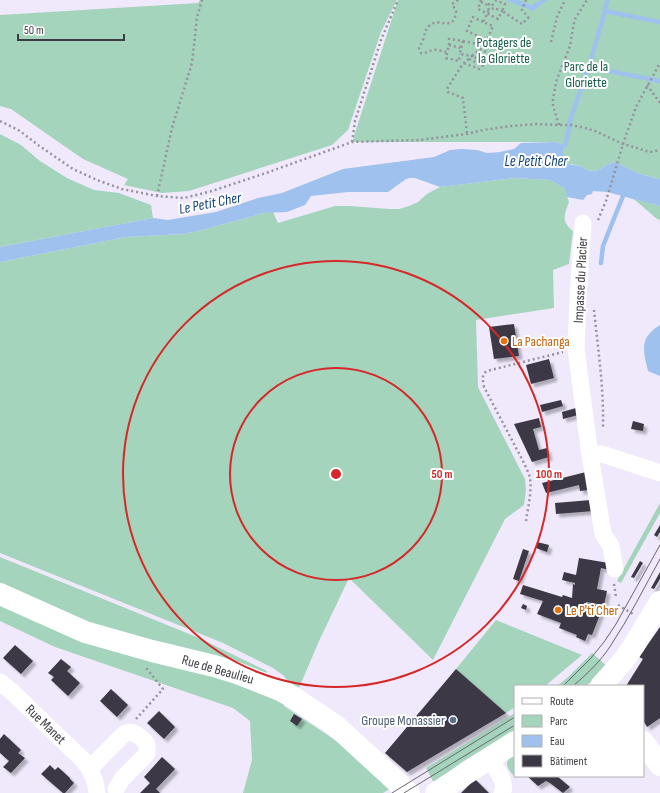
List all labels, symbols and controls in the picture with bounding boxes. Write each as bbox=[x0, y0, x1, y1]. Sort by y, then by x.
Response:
scale bar bbox=[18, 16, 124, 42]
text: 50 m bbox=[24, 23, 44, 38]
park label: Potagers de la Gloriette bbox=[477, 34, 532, 67]
park label: Parc de la Gloriette bbox=[564, 58, 608, 91]
water label: Le Petit Cher bbox=[504, 152, 568, 171]
water label: Le Petit Cher bbox=[177, 188, 244, 219]
street label: Impasse du Placier bbox=[570, 236, 591, 324]
place label: La Pachanga bbox=[512, 333, 570, 350]
marker: La Pachanga bbox=[499, 336, 509, 346]
centre of rings bbox=[329, 467, 343, 481]
text: 50 m bbox=[432, 467, 452, 482]
text: 100 m bbox=[536, 467, 562, 482]
place label: Le P'ti Cher bbox=[566, 602, 619, 619]
marker: Le P'ti Cher bbox=[553, 605, 563, 615]
street label: Rue de Beaulieu bbox=[180, 651, 256, 688]
legend bbox=[514, 685, 644, 777]
text: Route bbox=[550, 694, 574, 709]
street label: Rue Manet bbox=[22, 701, 69, 748]
place label: Groupe Monassier bbox=[361, 712, 445, 729]
text: Parc bbox=[550, 714, 568, 729]
marker: Groupe Monassier bbox=[448, 715, 458, 725]
text: Eau bbox=[550, 734, 564, 749]
text: Bâtiment bbox=[550, 754, 588, 769]

